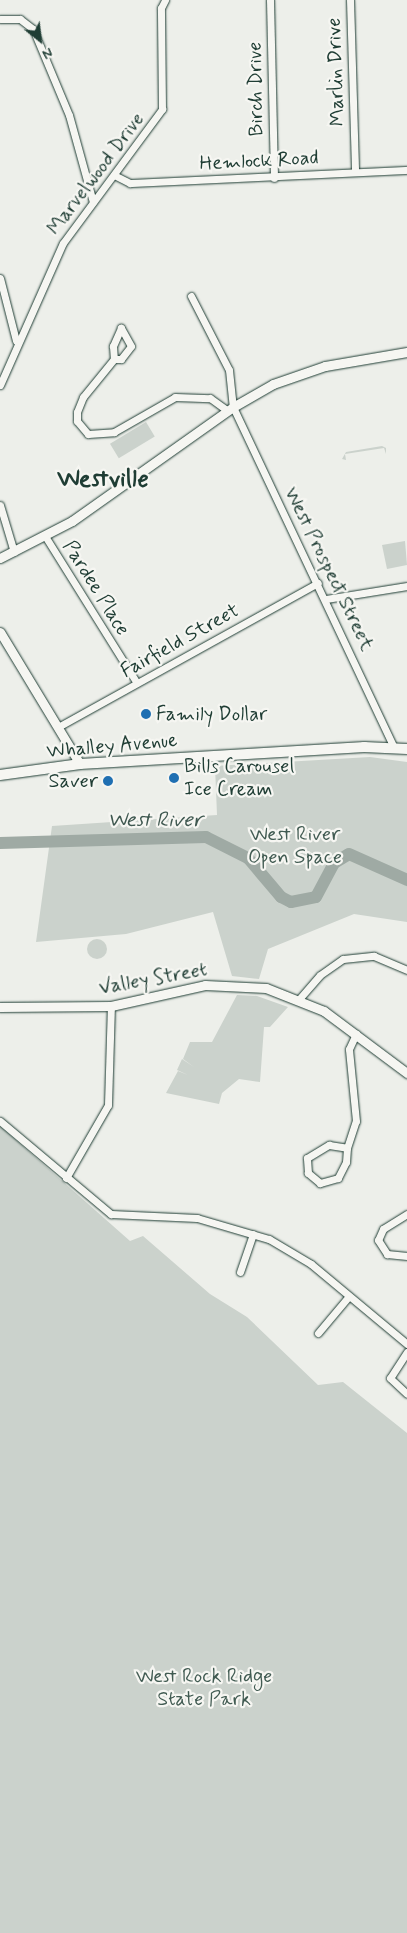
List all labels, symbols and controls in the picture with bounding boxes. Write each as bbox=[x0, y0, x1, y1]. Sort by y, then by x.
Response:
north arrow bbox=[15, 15, 65, 65]
street label: Marlin Drive bbox=[322, 18, 350, 126]
street label: Birch Drive bbox=[243, 42, 269, 136]
text: N bbox=[39, 43, 56, 63]
street label: Marvelwood Drive bbox=[42, 108, 150, 240]
street label: Hemlock Road bbox=[199, 146, 319, 176]
district label: Westville bbox=[57, 465, 149, 495]
street label: West Prospect Street bbox=[279, 483, 379, 655]
street label: Pardee Place bbox=[57, 536, 135, 640]
street label: Fairfield Street bbox=[117, 599, 243, 683]
place label: Family Dollar bbox=[156, 702, 268, 726]
marker: Family Dollar bbox=[140, 708, 152, 720]
street label: Whalley Avenue bbox=[43, 728, 181, 764]
place label: Bills Carousel Ice Cream bbox=[184, 754, 297, 801]
place label: Saver bbox=[49, 769, 98, 793]
marker: Bills Carousel Ice Cream bbox=[168, 772, 180, 784]
marker: Saver bbox=[102, 775, 114, 787]
water label: West River bbox=[107, 807, 203, 833]
park label: West River Open Space bbox=[248, 823, 342, 870]
street label: Valley Street bbox=[95, 957, 211, 1001]
park label: West Rock Ridge State Park bbox=[136, 1665, 272, 1712]

